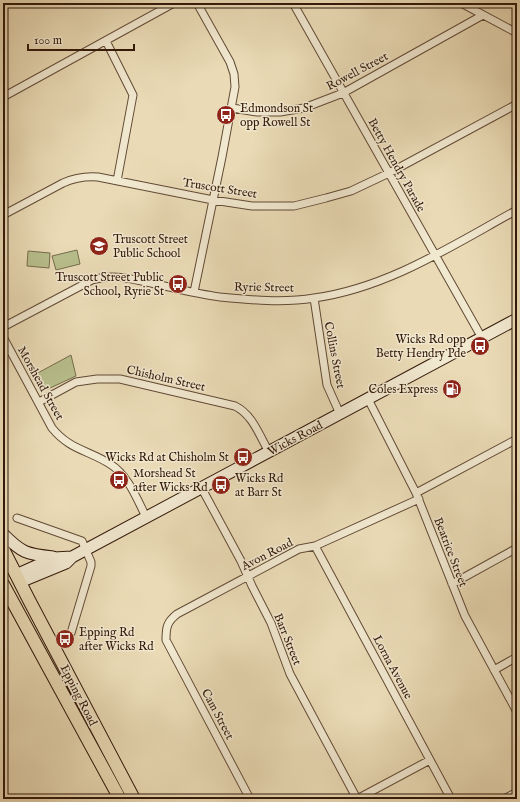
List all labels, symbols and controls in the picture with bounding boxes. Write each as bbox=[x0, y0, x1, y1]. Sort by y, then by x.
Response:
scale bar bbox=[28, 26, 134, 52]
text: 100 m bbox=[34, 33, 62, 48]
street label: Rowell Street bbox=[324, 49, 391, 94]
place label: Edmondson St opp Rowell St bbox=[240, 101, 313, 131]
bus stop icon: Edmondson St opp Rowell St bbox=[215, 104, 237, 126]
street label: Betty Hendry Parade bbox=[365, 116, 429, 215]
street label: Truscott Street bbox=[182, 175, 258, 202]
place label: Truscott Street Public School bbox=[113, 232, 188, 261]
school or university icon: Truscott Street Public School bbox=[88, 235, 110, 257]
place label: Truscott Street Public School, Ryrie St bbox=[55, 270, 164, 299]
bus stop icon: Truscott Street Public School, Ryrie St bbox=[167, 273, 189, 295]
street label: Ryrie Street bbox=[234, 279, 294, 296]
street label: Collins Street bbox=[321, 320, 348, 390]
place label: Wicks Rd opp Betty Hendry Pde bbox=[376, 332, 466, 361]
bus stop icon: Wicks Rd opp Betty Hendry Pde bbox=[469, 335, 491, 357]
street label: Morshead Street bbox=[14, 344, 67, 423]
street label: Chisholm Street bbox=[125, 362, 207, 395]
fuel station icon: Coles Express bbox=[441, 378, 463, 400]
place label: Coles Express bbox=[368, 382, 438, 398]
street label: Wicks Road bbox=[265, 417, 326, 459]
bus stop icon: Wicks Rd at Chisholm St bbox=[232, 446, 254, 468]
place label: Wicks Rd at Chisholm St bbox=[105, 450, 229, 465]
place label: Morshead St after Wicks Rd bbox=[133, 466, 208, 495]
bus stop icon: Morshead St after Wicks Rd bbox=[108, 469, 130, 491]
place label: Wicks Rd at Barr St bbox=[235, 471, 284, 500]
bus stop icon: Wicks Rd at Barr St bbox=[210, 474, 232, 496]
street label: Beatrice Street bbox=[430, 515, 471, 589]
street label: Avon Road bbox=[238, 535, 296, 574]
street label: Barr Street bbox=[270, 611, 305, 667]
place label: Epping Rd after Wicks Rd bbox=[79, 625, 154, 654]
bus stop icon: Epping Rd after Wicks Rd bbox=[54, 628, 76, 650]
street label: Lorna Avenue bbox=[369, 633, 416, 702]
street label: Epping Road bbox=[56, 662, 101, 730]
street label: Cam Street bbox=[198, 686, 237, 742]

